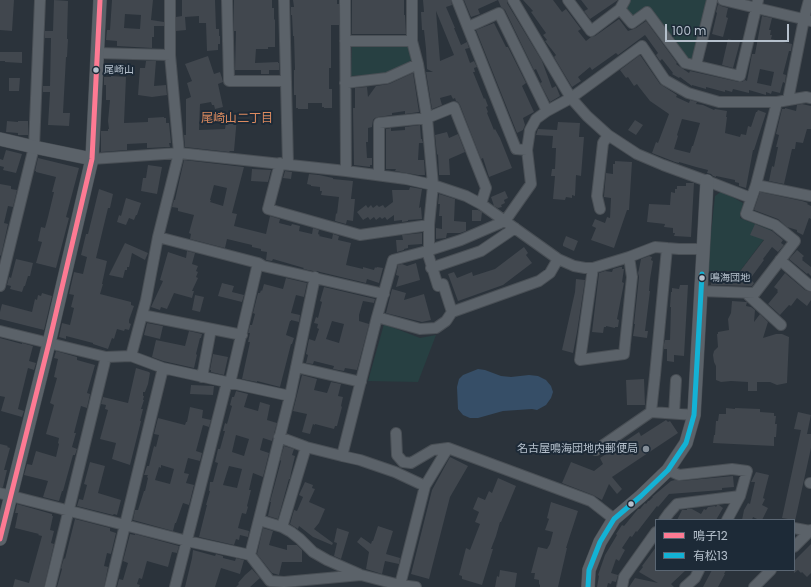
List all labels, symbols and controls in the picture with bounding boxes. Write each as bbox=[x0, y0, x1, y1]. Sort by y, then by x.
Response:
scale bar bbox=[667, 16, 791, 42]
text: 100 m bbox=[672, 22, 706, 39]
place label: 尾崎山 bbox=[104, 64, 134, 76]
marker: 尾崎山 bbox=[91, 65, 101, 75]
district label: 尾崎山二丁目 bbox=[201, 112, 273, 126]
place label: 鳴海団地 bbox=[710, 272, 750, 284]
marker: 鳴海団地 bbox=[697, 273, 707, 283]
place label: 名古屋鳴海団地内郵便局 bbox=[517, 442, 638, 456]
marker: 名古屋鳴海団地内郵便局 bbox=[641, 444, 651, 454]
unlabelled marker bbox=[626, 499, 636, 509]
legend bbox=[655, 519, 795, 571]
text: 鳴子12 bbox=[693, 527, 728, 544]
text: 有松13 bbox=[693, 547, 728, 564]

